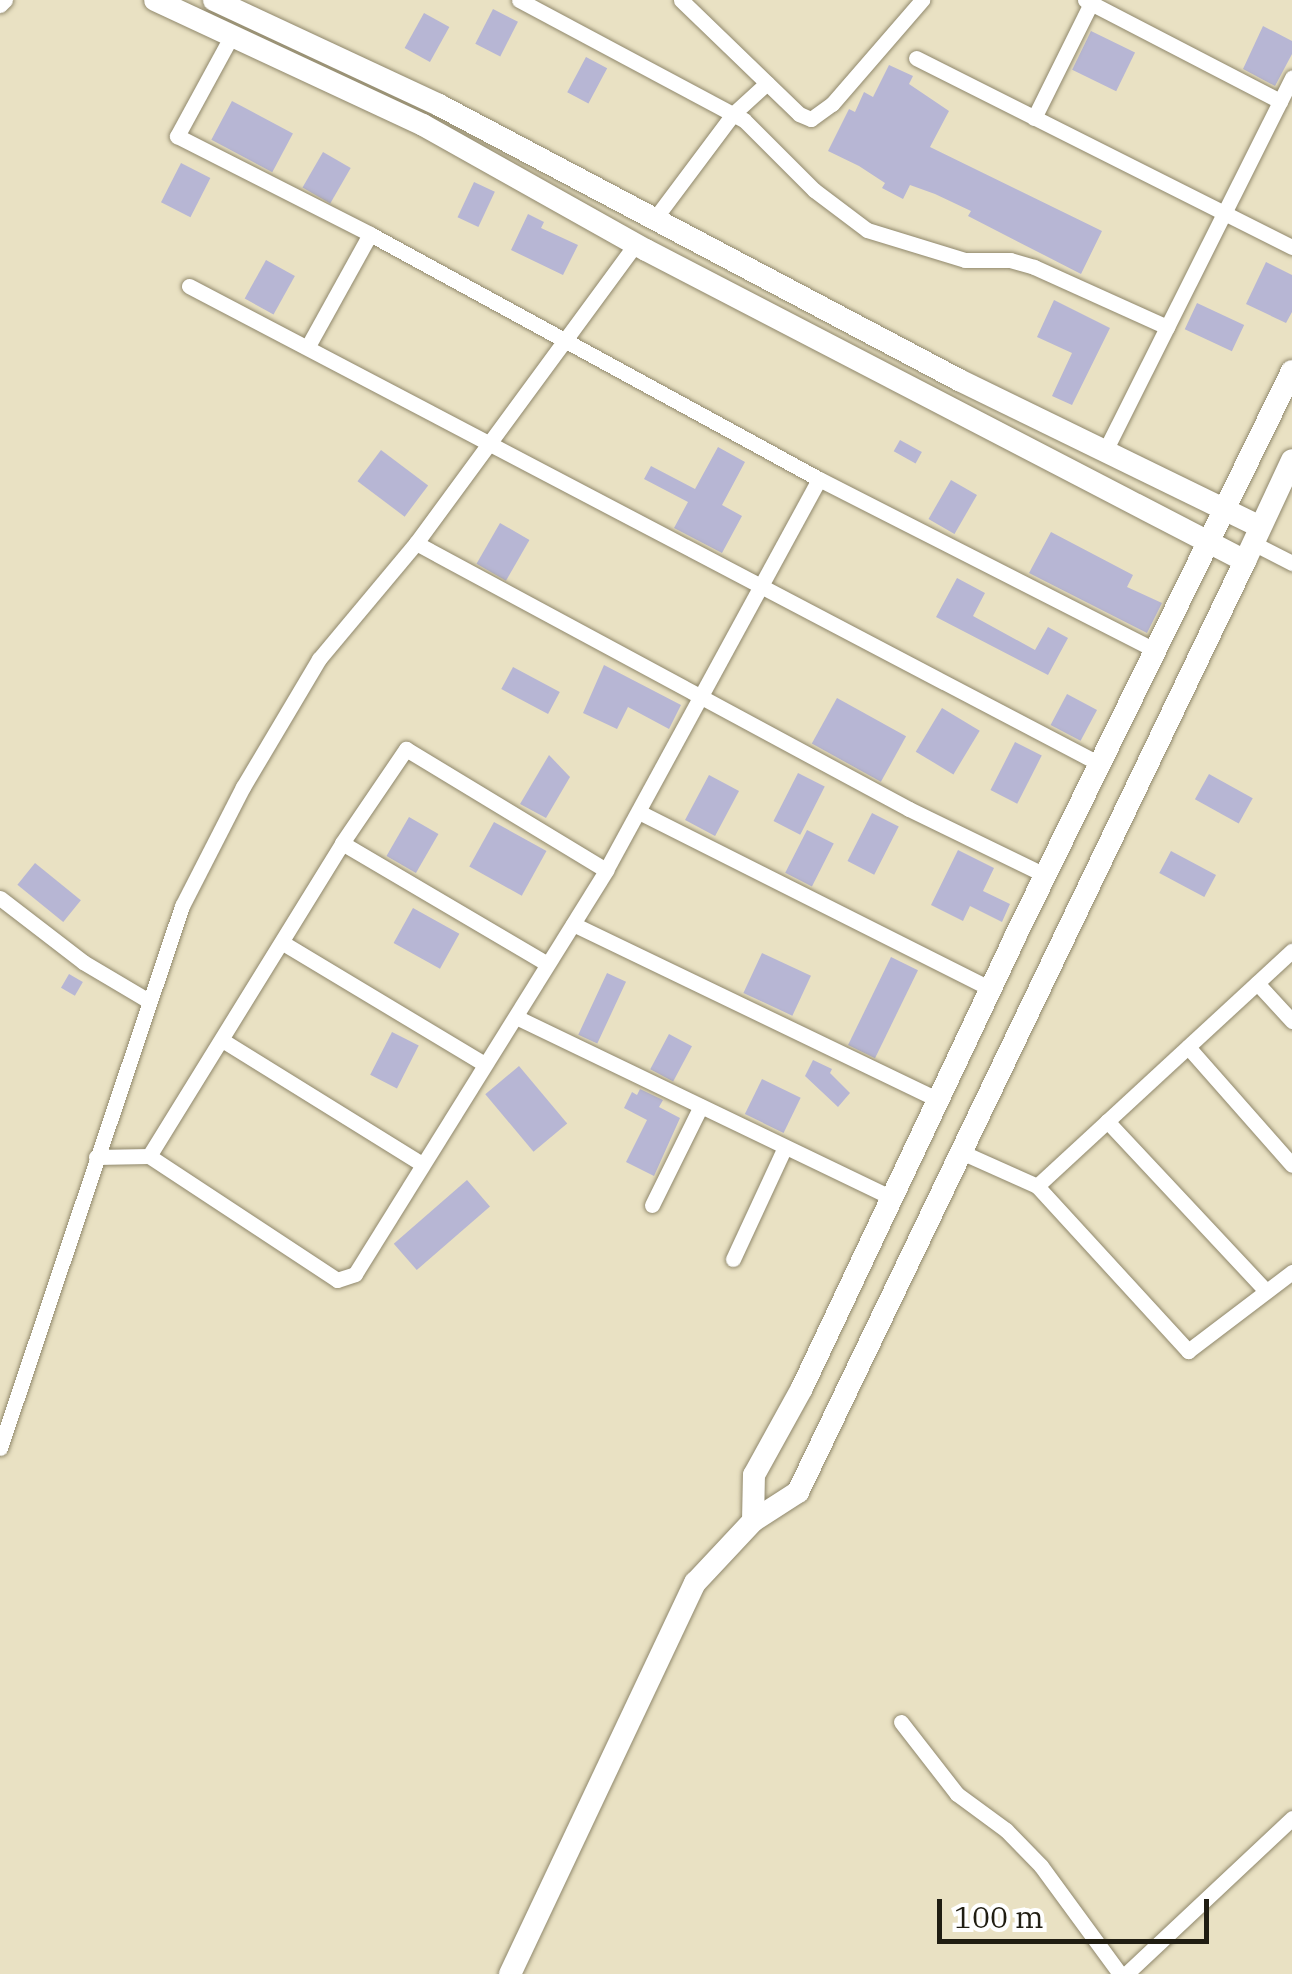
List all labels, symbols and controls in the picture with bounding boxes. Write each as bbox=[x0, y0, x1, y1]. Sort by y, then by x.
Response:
scale bar bbox=[942, 1879, 1214, 1941]
text: 100 m bbox=[954, 1897, 1044, 1936]

